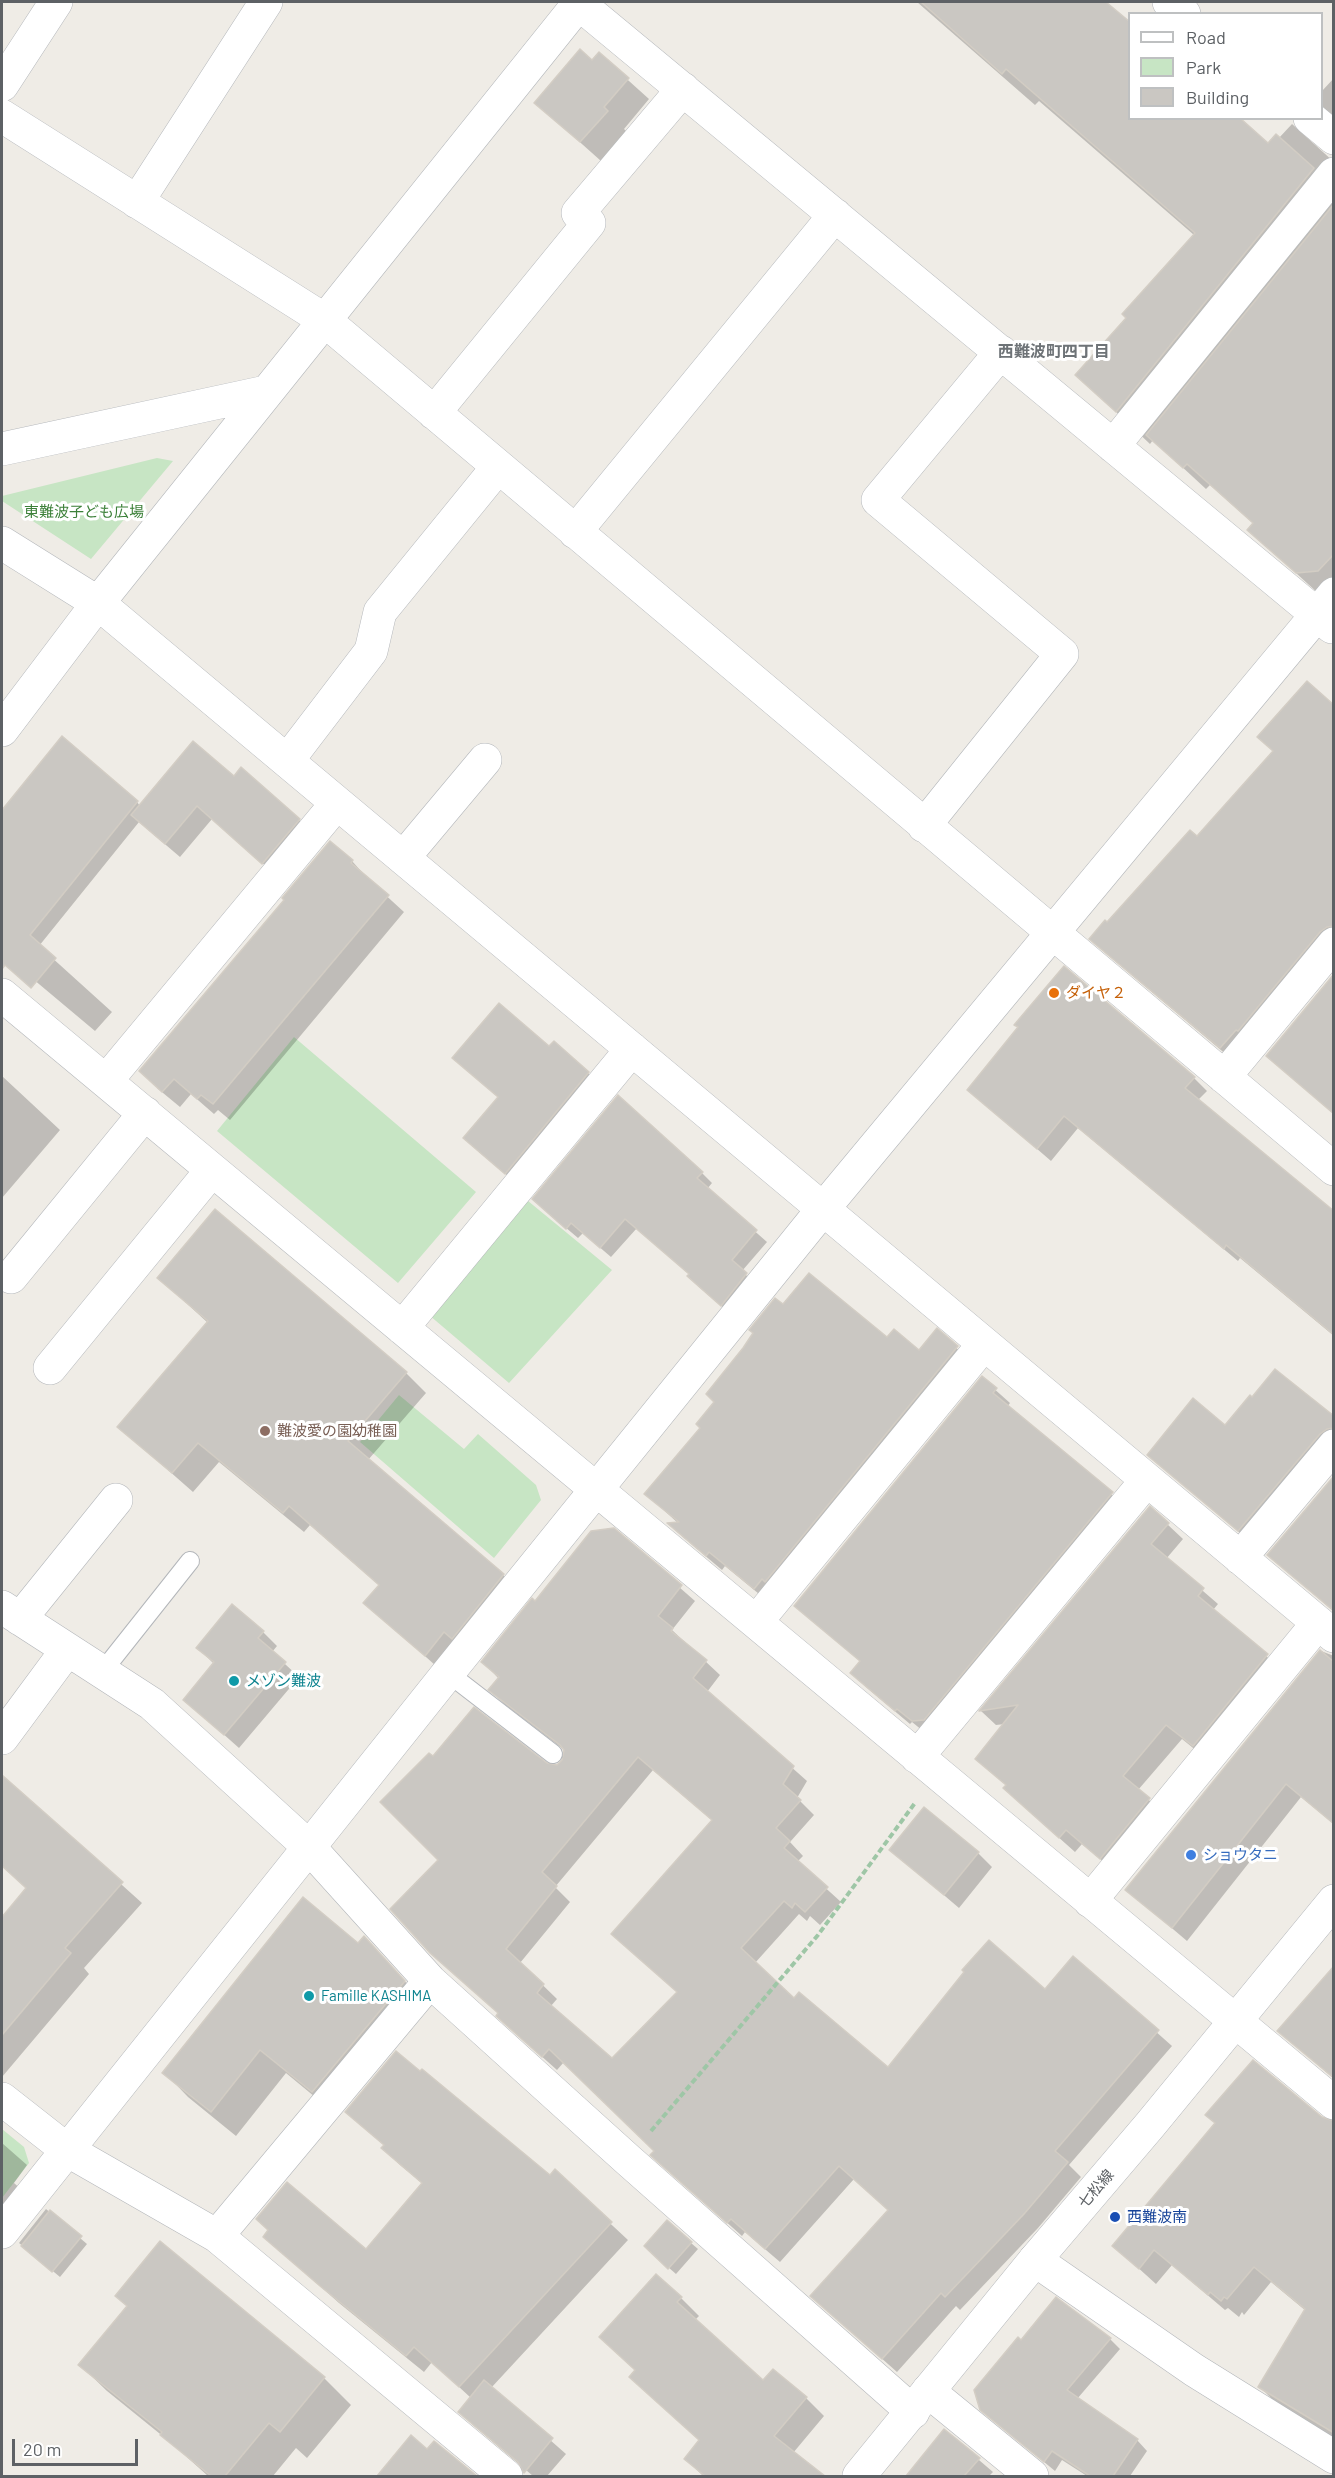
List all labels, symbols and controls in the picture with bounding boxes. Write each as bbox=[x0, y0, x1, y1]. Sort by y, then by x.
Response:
legend bbox=[1128, 12, 1323, 120]
text: Road bbox=[1186, 26, 1226, 48]
text: Park bbox=[1186, 56, 1221, 78]
text: Building bbox=[1186, 86, 1249, 108]
district label: 西難波町四丁目 bbox=[998, 342, 1110, 362]
park label: 東難波子ども広場 bbox=[24, 503, 144, 521]
place label: ダイヤ２ bbox=[1066, 984, 1126, 1002]
marker: ダイヤ２ bbox=[1047, 986, 1061, 1000]
place label: 難波愛の園幼稚園 bbox=[277, 1422, 397, 1440]
marker: 難波愛の園幼稚園 bbox=[258, 1424, 272, 1438]
place label: メゾン難波 bbox=[246, 1672, 321, 1690]
marker: メゾン難波 bbox=[227, 1674, 241, 1688]
place label: ショウタニ bbox=[1203, 1846, 1278, 1864]
marker: ショウタニ bbox=[1184, 1848, 1198, 1862]
place label: Famille KASHIMA bbox=[321, 1987, 431, 2005]
marker: Famille KASHIMA bbox=[302, 1989, 316, 2003]
street label: 七松線 bbox=[1074, 2166, 1118, 2212]
place label: 西難波南 bbox=[1127, 2208, 1187, 2226]
marker: 西難波南 bbox=[1108, 2210, 1122, 2224]
scale bar bbox=[15, 2427, 141, 2465]
text: 20 m bbox=[23, 2438, 61, 2460]

